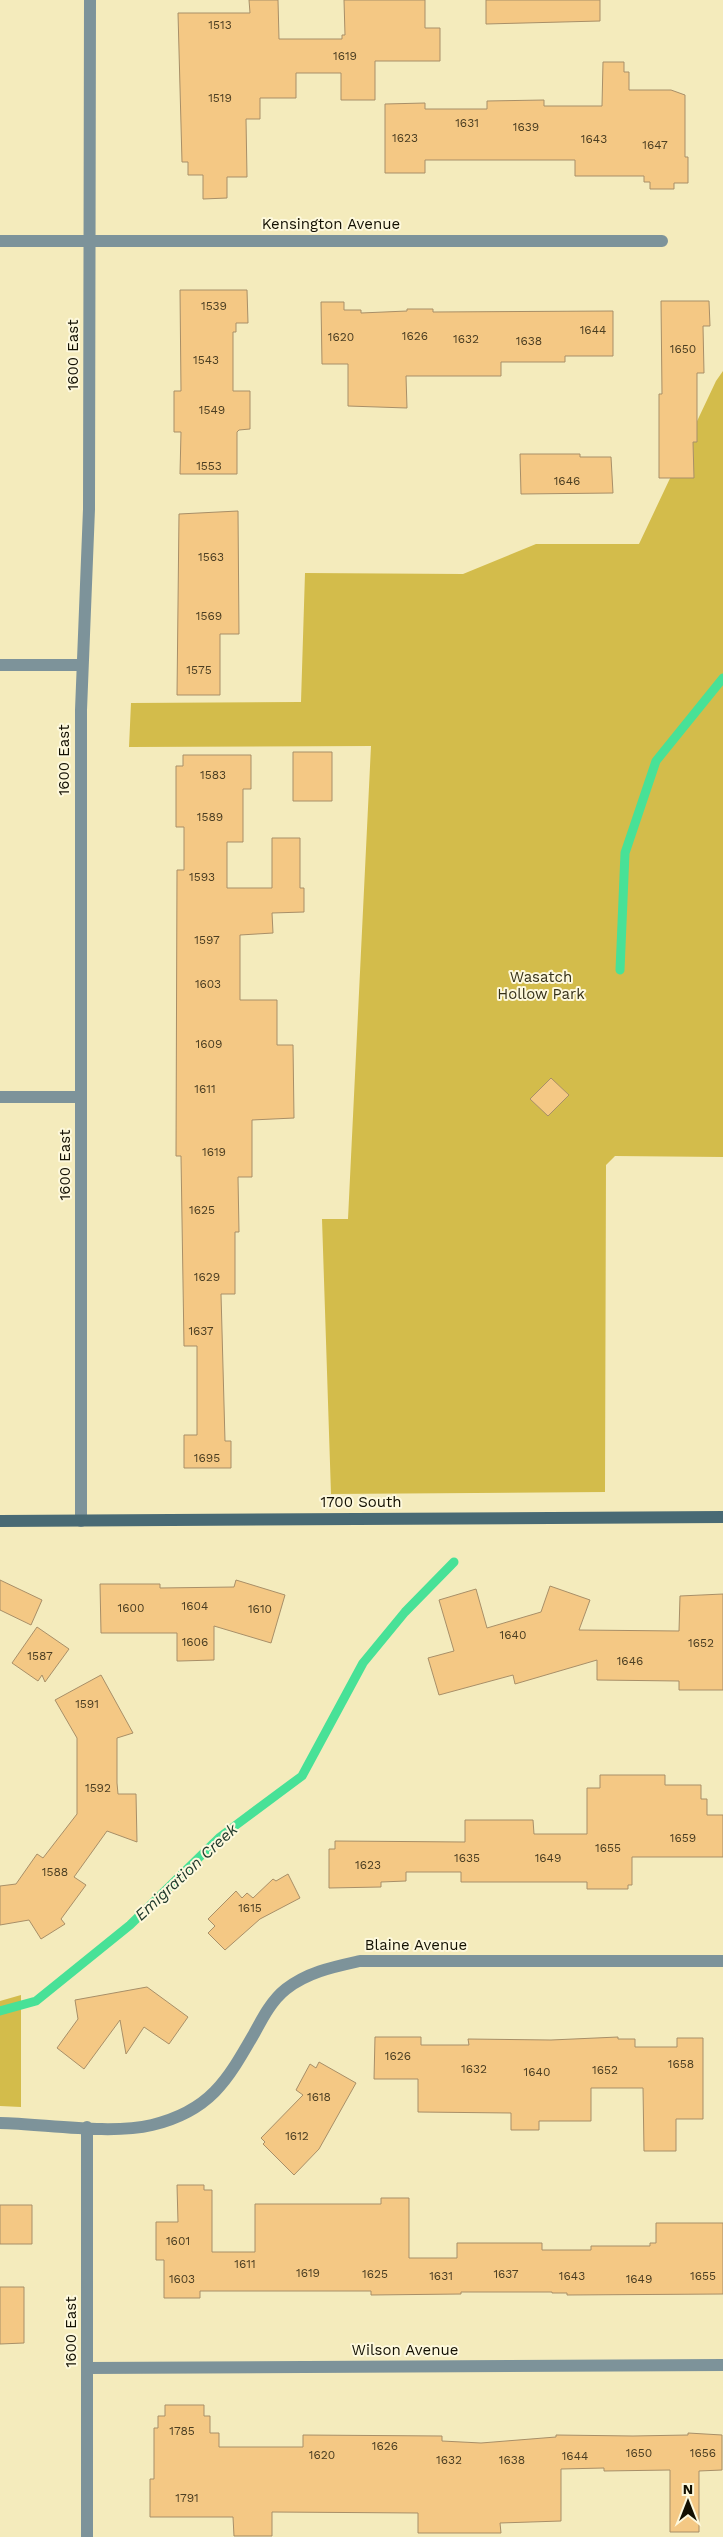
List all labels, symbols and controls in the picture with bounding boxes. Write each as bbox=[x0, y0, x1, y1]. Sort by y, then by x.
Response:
house number: 1513 bbox=[208, 18, 232, 32]
house number: 1619 bbox=[333, 49, 357, 63]
house number: 1519 bbox=[208, 91, 232, 105]
house number: 1631 bbox=[455, 116, 479, 130]
house number: 1639 bbox=[513, 120, 539, 134]
house number: 1623 bbox=[392, 131, 418, 145]
house number: 1643 bbox=[581, 132, 607, 146]
house number: 1647 bbox=[642, 138, 668, 152]
street label: Kensington Avenue bbox=[262, 215, 400, 233]
house number: 1539 bbox=[201, 299, 227, 313]
street label: 1600 East bbox=[64, 319, 82, 391]
house number: 1644 bbox=[580, 323, 606, 337]
house number: 1626 bbox=[402, 329, 428, 343]
house number: 1620 bbox=[328, 330, 354, 344]
house number: 1632 bbox=[453, 332, 479, 346]
house number: 1638 bbox=[516, 334, 542, 348]
house number: 1650 bbox=[670, 342, 696, 356]
house number: 1543 bbox=[193, 353, 219, 367]
house number: 1549 bbox=[199, 403, 225, 417]
house number: 1553 bbox=[196, 459, 222, 473]
house number: 1646 bbox=[554, 474, 580, 488]
house number: 1563 bbox=[198, 550, 224, 564]
house number: 1569 bbox=[196, 609, 222, 623]
house number: 1575 bbox=[186, 663, 212, 677]
street label: 1600 East bbox=[55, 724, 73, 796]
house number: 1583 bbox=[200, 768, 226, 782]
house number: 1589 bbox=[197, 810, 223, 824]
house number: 1593 bbox=[189, 870, 215, 884]
house number: 1597 bbox=[194, 933, 220, 947]
park label: Wasatch Hollow Park bbox=[497, 968, 585, 1003]
house number: 1603 bbox=[195, 977, 221, 991]
house number: 1609 bbox=[196, 1037, 222, 1051]
house number: 1611 bbox=[194, 1082, 216, 1096]
street label: 1600 East bbox=[56, 1129, 74, 1201]
house number: 1619 bbox=[202, 1145, 226, 1159]
house number: 1625 bbox=[189, 1203, 215, 1217]
house number: 1629 bbox=[194, 1270, 220, 1284]
house number: 1637 bbox=[188, 1324, 214, 1338]
house number: 1695 bbox=[194, 1451, 220, 1465]
street label: 1700 South bbox=[320, 1493, 402, 1511]
house number: 1604 bbox=[182, 1599, 208, 1613]
house number: 1600 bbox=[118, 1601, 144, 1615]
house number: 1610 bbox=[248, 1602, 272, 1616]
house number: 1640 bbox=[500, 1628, 526, 1642]
house number: 1606 bbox=[182, 1635, 208, 1649]
house number: 1652 bbox=[688, 1636, 714, 1650]
house number: 1587 bbox=[27, 1649, 53, 1663]
house number: 1646 bbox=[617, 1654, 643, 1668]
house number: 1591 bbox=[75, 1697, 99, 1711]
house number: 1592 bbox=[85, 1781, 111, 1795]
water label: Emigration Creek bbox=[131, 1819, 242, 1924]
house number: 1659 bbox=[670, 1831, 696, 1845]
house number: 1655 bbox=[595, 1841, 621, 1855]
house number: 1635 bbox=[454, 1851, 480, 1865]
house number: 1649 bbox=[535, 1851, 561, 1865]
house number: 1623 bbox=[355, 1858, 381, 1872]
house number: 1588 bbox=[42, 1865, 68, 1879]
house number: 1615 bbox=[238, 1901, 262, 1915]
street label: Blaine Avenue bbox=[365, 1936, 467, 1954]
house number: 1626 bbox=[385, 2049, 411, 2063]
house number: 1658 bbox=[668, 2057, 694, 2071]
house number: 1632 bbox=[461, 2062, 487, 2076]
house number: 1652 bbox=[592, 2063, 618, 2077]
house number: 1640 bbox=[524, 2065, 550, 2079]
house number: 1618 bbox=[307, 2090, 331, 2104]
house number: 1612 bbox=[285, 2129, 309, 2143]
house number: 1601 bbox=[166, 2234, 190, 2248]
house number: 1611 bbox=[234, 2257, 256, 2271]
house number: 1619 bbox=[296, 2266, 320, 2280]
house number: 1625 bbox=[362, 2267, 388, 2281]
house number: 1637 bbox=[493, 2267, 519, 2281]
house number: 1631 bbox=[429, 2269, 453, 2283]
house number: 1643 bbox=[559, 2269, 585, 2283]
house number: 1655 bbox=[690, 2269, 716, 2283]
house number: 1603 bbox=[169, 2272, 195, 2286]
house number: 1649 bbox=[626, 2272, 652, 2286]
street label: 1600 East bbox=[62, 2296, 80, 2368]
street label: Wilson Avenue bbox=[352, 2341, 458, 2359]
house number: 1785 bbox=[169, 2424, 195, 2438]
house number: 1626 bbox=[372, 2439, 398, 2453]
house number: 1650 bbox=[626, 2446, 652, 2460]
house number: 1656 bbox=[690, 2446, 716, 2460]
house number: 1620 bbox=[309, 2448, 335, 2462]
house number: 1644 bbox=[562, 2449, 588, 2463]
house number: 1632 bbox=[436, 2453, 462, 2467]
house number: 1638 bbox=[499, 2453, 525, 2467]
north arrow bbox=[663, 2477, 713, 2527]
text: N bbox=[683, 2481, 693, 2497]
house number: 1791 bbox=[175, 2491, 199, 2505]

